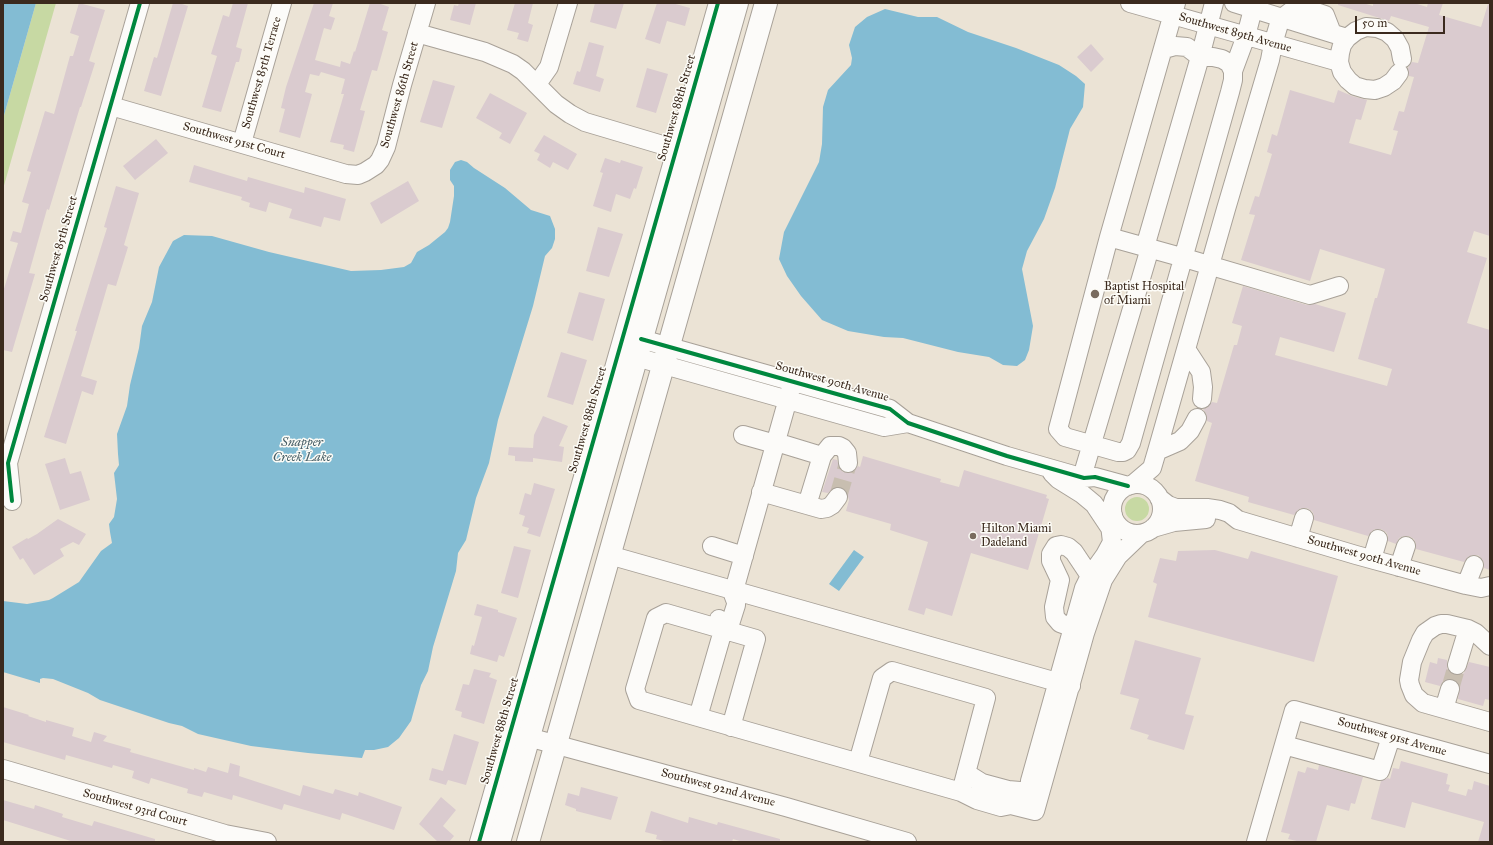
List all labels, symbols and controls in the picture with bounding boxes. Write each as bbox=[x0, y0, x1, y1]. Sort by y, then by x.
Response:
scale bar bbox=[1357, 8, 1447, 34]
street label: Southwest 89th Avenue bbox=[1177, 10, 1293, 56]
street label: Southwest 85th Terrace bbox=[239, 15, 285, 131]
text: 50 m bbox=[1362, 16, 1387, 30]
street label: Southwest 86th Street bbox=[378, 40, 422, 150]
street label: Southwest 88th Street bbox=[655, 53, 699, 163]
street label: Southwest 91st Court bbox=[181, 119, 287, 163]
street label: Southwest 85th Street bbox=[37, 194, 81, 304]
place label: Baptist Hospital of Miami bbox=[1104, 280, 1184, 308]
marker: Baptist Hospital of Miami bbox=[1089, 288, 1101, 300]
street label: Southwest 90th Avenue bbox=[774, 359, 890, 405]
street label: Southwest 88th Street bbox=[566, 365, 610, 475]
water label: Snapper Creek Lake bbox=[273, 435, 331, 466]
place label: Hilton Miami Dadeland bbox=[981, 522, 1051, 550]
marker: Hilton Miami Dadeland bbox=[968, 531, 978, 541]
street label: Southwest 90th Avenue bbox=[1306, 533, 1422, 579]
street label: Southwest 88th Street bbox=[478, 676, 522, 786]
street label: Southwest 91st Avenue bbox=[1336, 715, 1448, 759]
street label: Southwest 92nd Avenue bbox=[659, 766, 777, 810]
street label: Southwest 93rd Court bbox=[81, 786, 189, 830]

